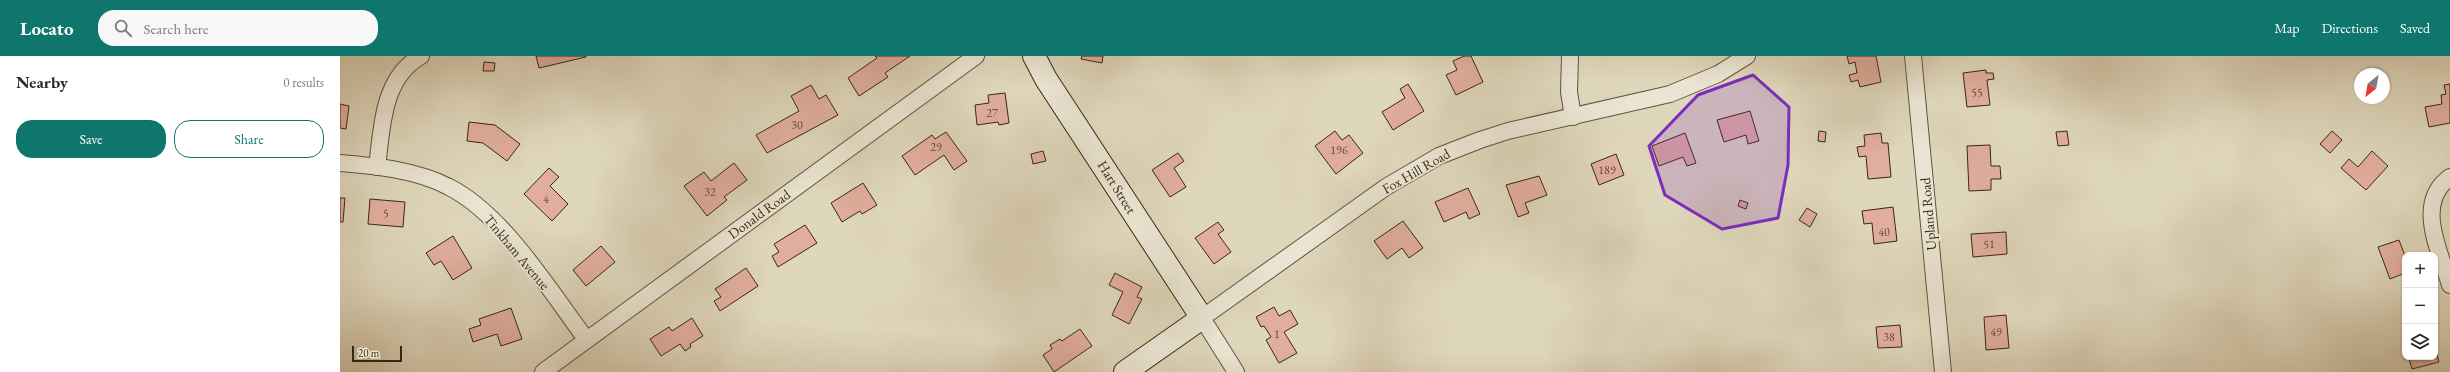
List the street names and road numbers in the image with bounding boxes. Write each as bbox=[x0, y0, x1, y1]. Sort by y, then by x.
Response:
street label: Fox Hill Road bbox=[1379, 144, 1454, 198]
street label: Hart Street bbox=[1094, 157, 1141, 218]
street label: Upland Road bbox=[1916, 176, 1940, 251]
street label: Donald Road bbox=[724, 185, 795, 243]
street label: Tinkham Avenue bbox=[480, 210, 554, 294]

